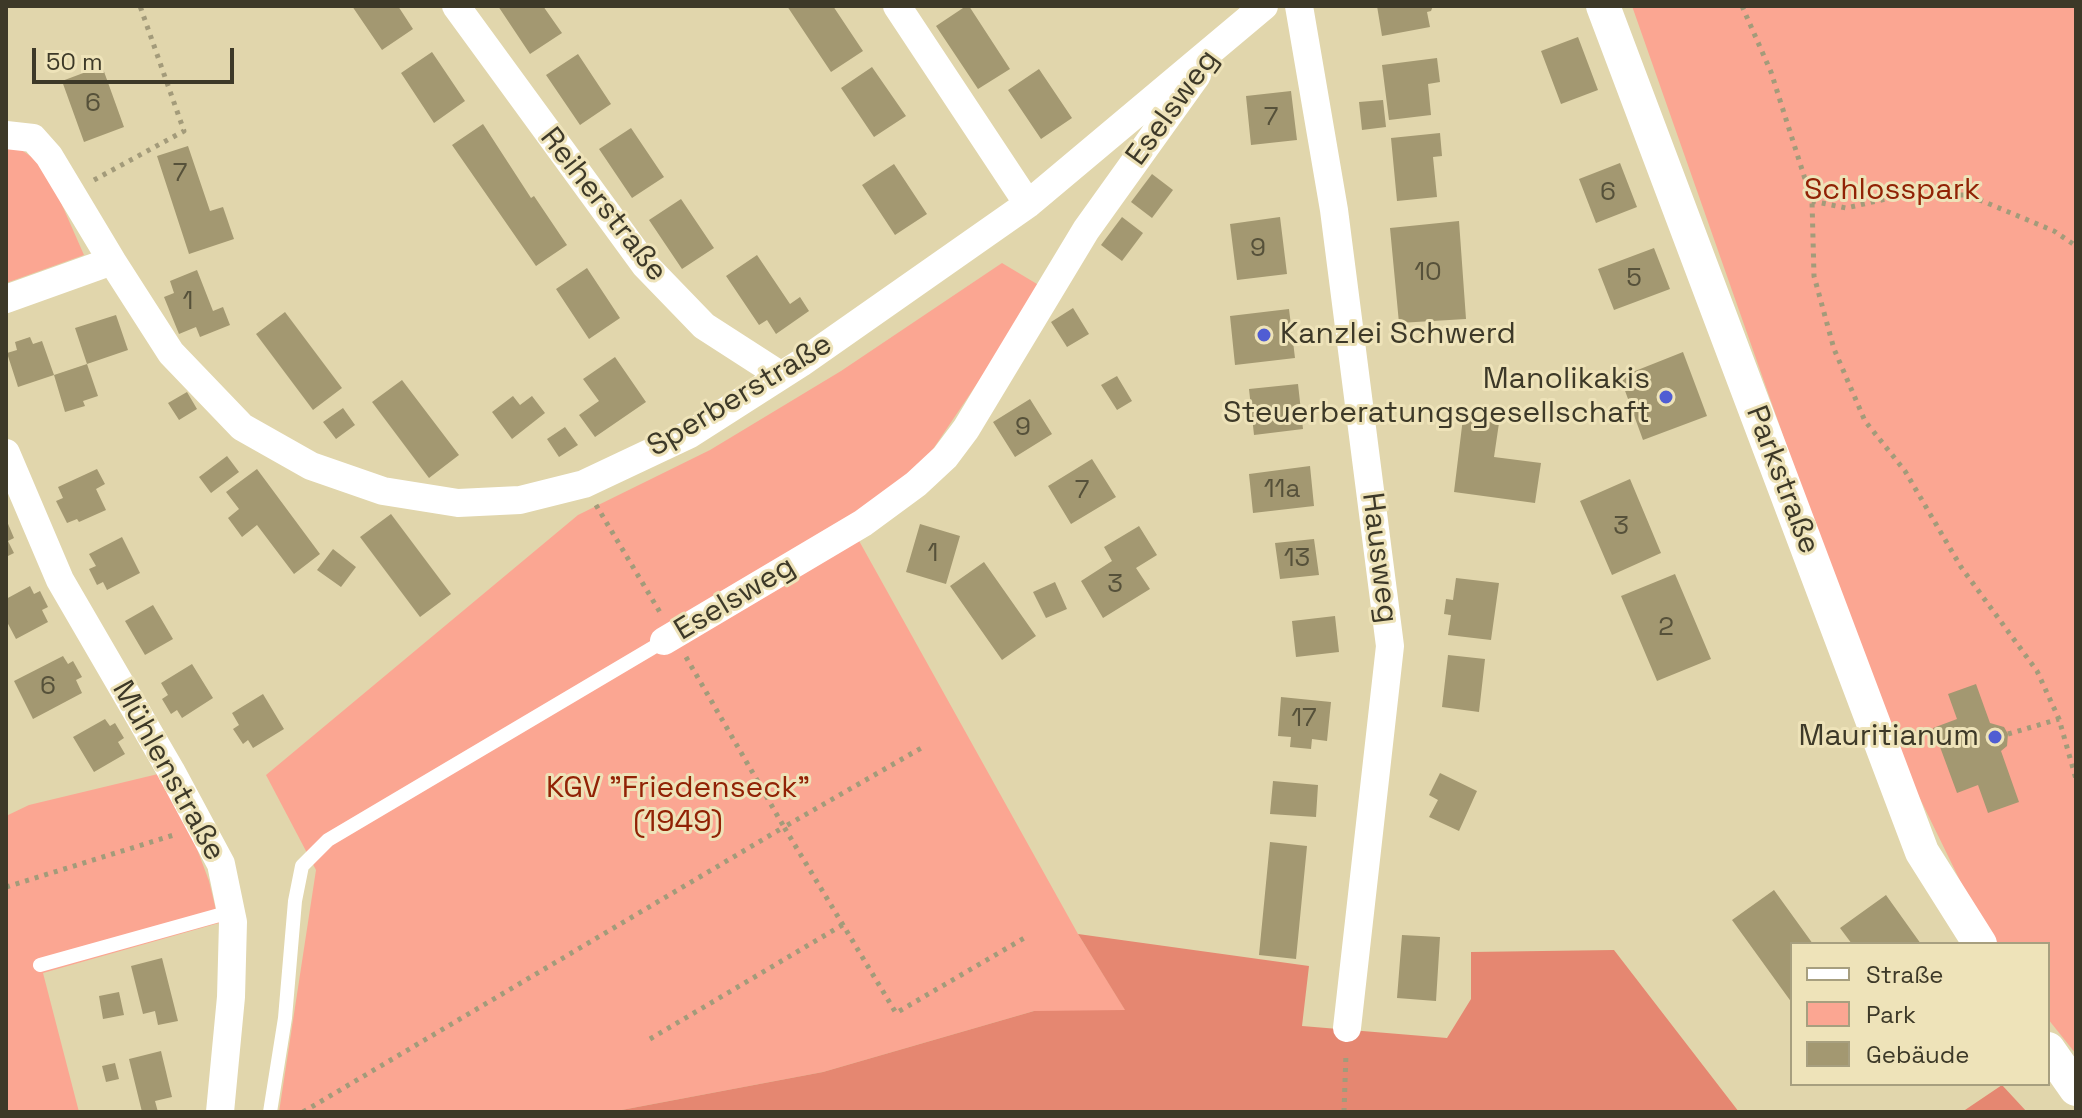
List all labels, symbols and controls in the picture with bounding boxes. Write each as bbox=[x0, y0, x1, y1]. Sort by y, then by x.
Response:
scale bar bbox=[36, 32, 238, 82]
street label: Eselsweg bbox=[1119, 43, 1227, 173]
text: 50 m bbox=[46, 46, 103, 77]
house number: 6 bbox=[85, 88, 101, 120]
house number: 7 bbox=[1264, 102, 1278, 134]
street label: Reiherstraße bbox=[532, 121, 674, 289]
house number: 7 bbox=[173, 158, 187, 190]
park label: Schlosspark bbox=[1804, 173, 1980, 209]
house number: 6 bbox=[1600, 177, 1616, 209]
house number: 9 bbox=[1250, 233, 1266, 265]
house number: 10 bbox=[1414, 257, 1442, 289]
house number: 5 bbox=[1626, 263, 1642, 295]
house number: 1 bbox=[183, 286, 193, 318]
place label: Kanzlei Schwerd bbox=[1280, 317, 1516, 353]
marker: Kanzlei Schwerd bbox=[1255, 326, 1273, 344]
street label: Sperberstraße bbox=[641, 327, 839, 465]
place label: Manolikakis Steuerberatungsgesellschaft bbox=[1223, 362, 1650, 432]
marker: Manolikakis Steuerberatungsgesellschaft bbox=[1657, 388, 1675, 406]
street label: Parkstraße bbox=[1737, 401, 1827, 559]
house number: 9 bbox=[1015, 412, 1031, 444]
house number: 11a bbox=[1264, 474, 1300, 506]
house number: 7 bbox=[1075, 475, 1089, 507]
street label: Hausweg bbox=[1353, 491, 1405, 625]
house number: 3 bbox=[1613, 511, 1629, 543]
house number: 1 bbox=[928, 538, 938, 570]
house number: 13 bbox=[1284, 543, 1310, 575]
street label: Eselsweg bbox=[668, 549, 802, 649]
house number: 3 bbox=[1107, 569, 1123, 601]
house number: 2 bbox=[1658, 612, 1674, 644]
house number: 6 bbox=[40, 671, 56, 703]
street label: Mühlenstraße bbox=[104, 675, 232, 867]
house number: 17 bbox=[1291, 703, 1317, 735]
place label: Mauritianum bbox=[1798, 719, 1979, 755]
marker: Mauritianum bbox=[1986, 728, 2004, 746]
park label: KGV "Friedenseck" (1949) bbox=[546, 771, 810, 842]
legend bbox=[1790, 942, 2050, 1086]
text: Straße bbox=[1866, 959, 1943, 990]
text: Park bbox=[1866, 999, 1916, 1030]
text: Gebäude bbox=[1866, 1039, 1969, 1070]

